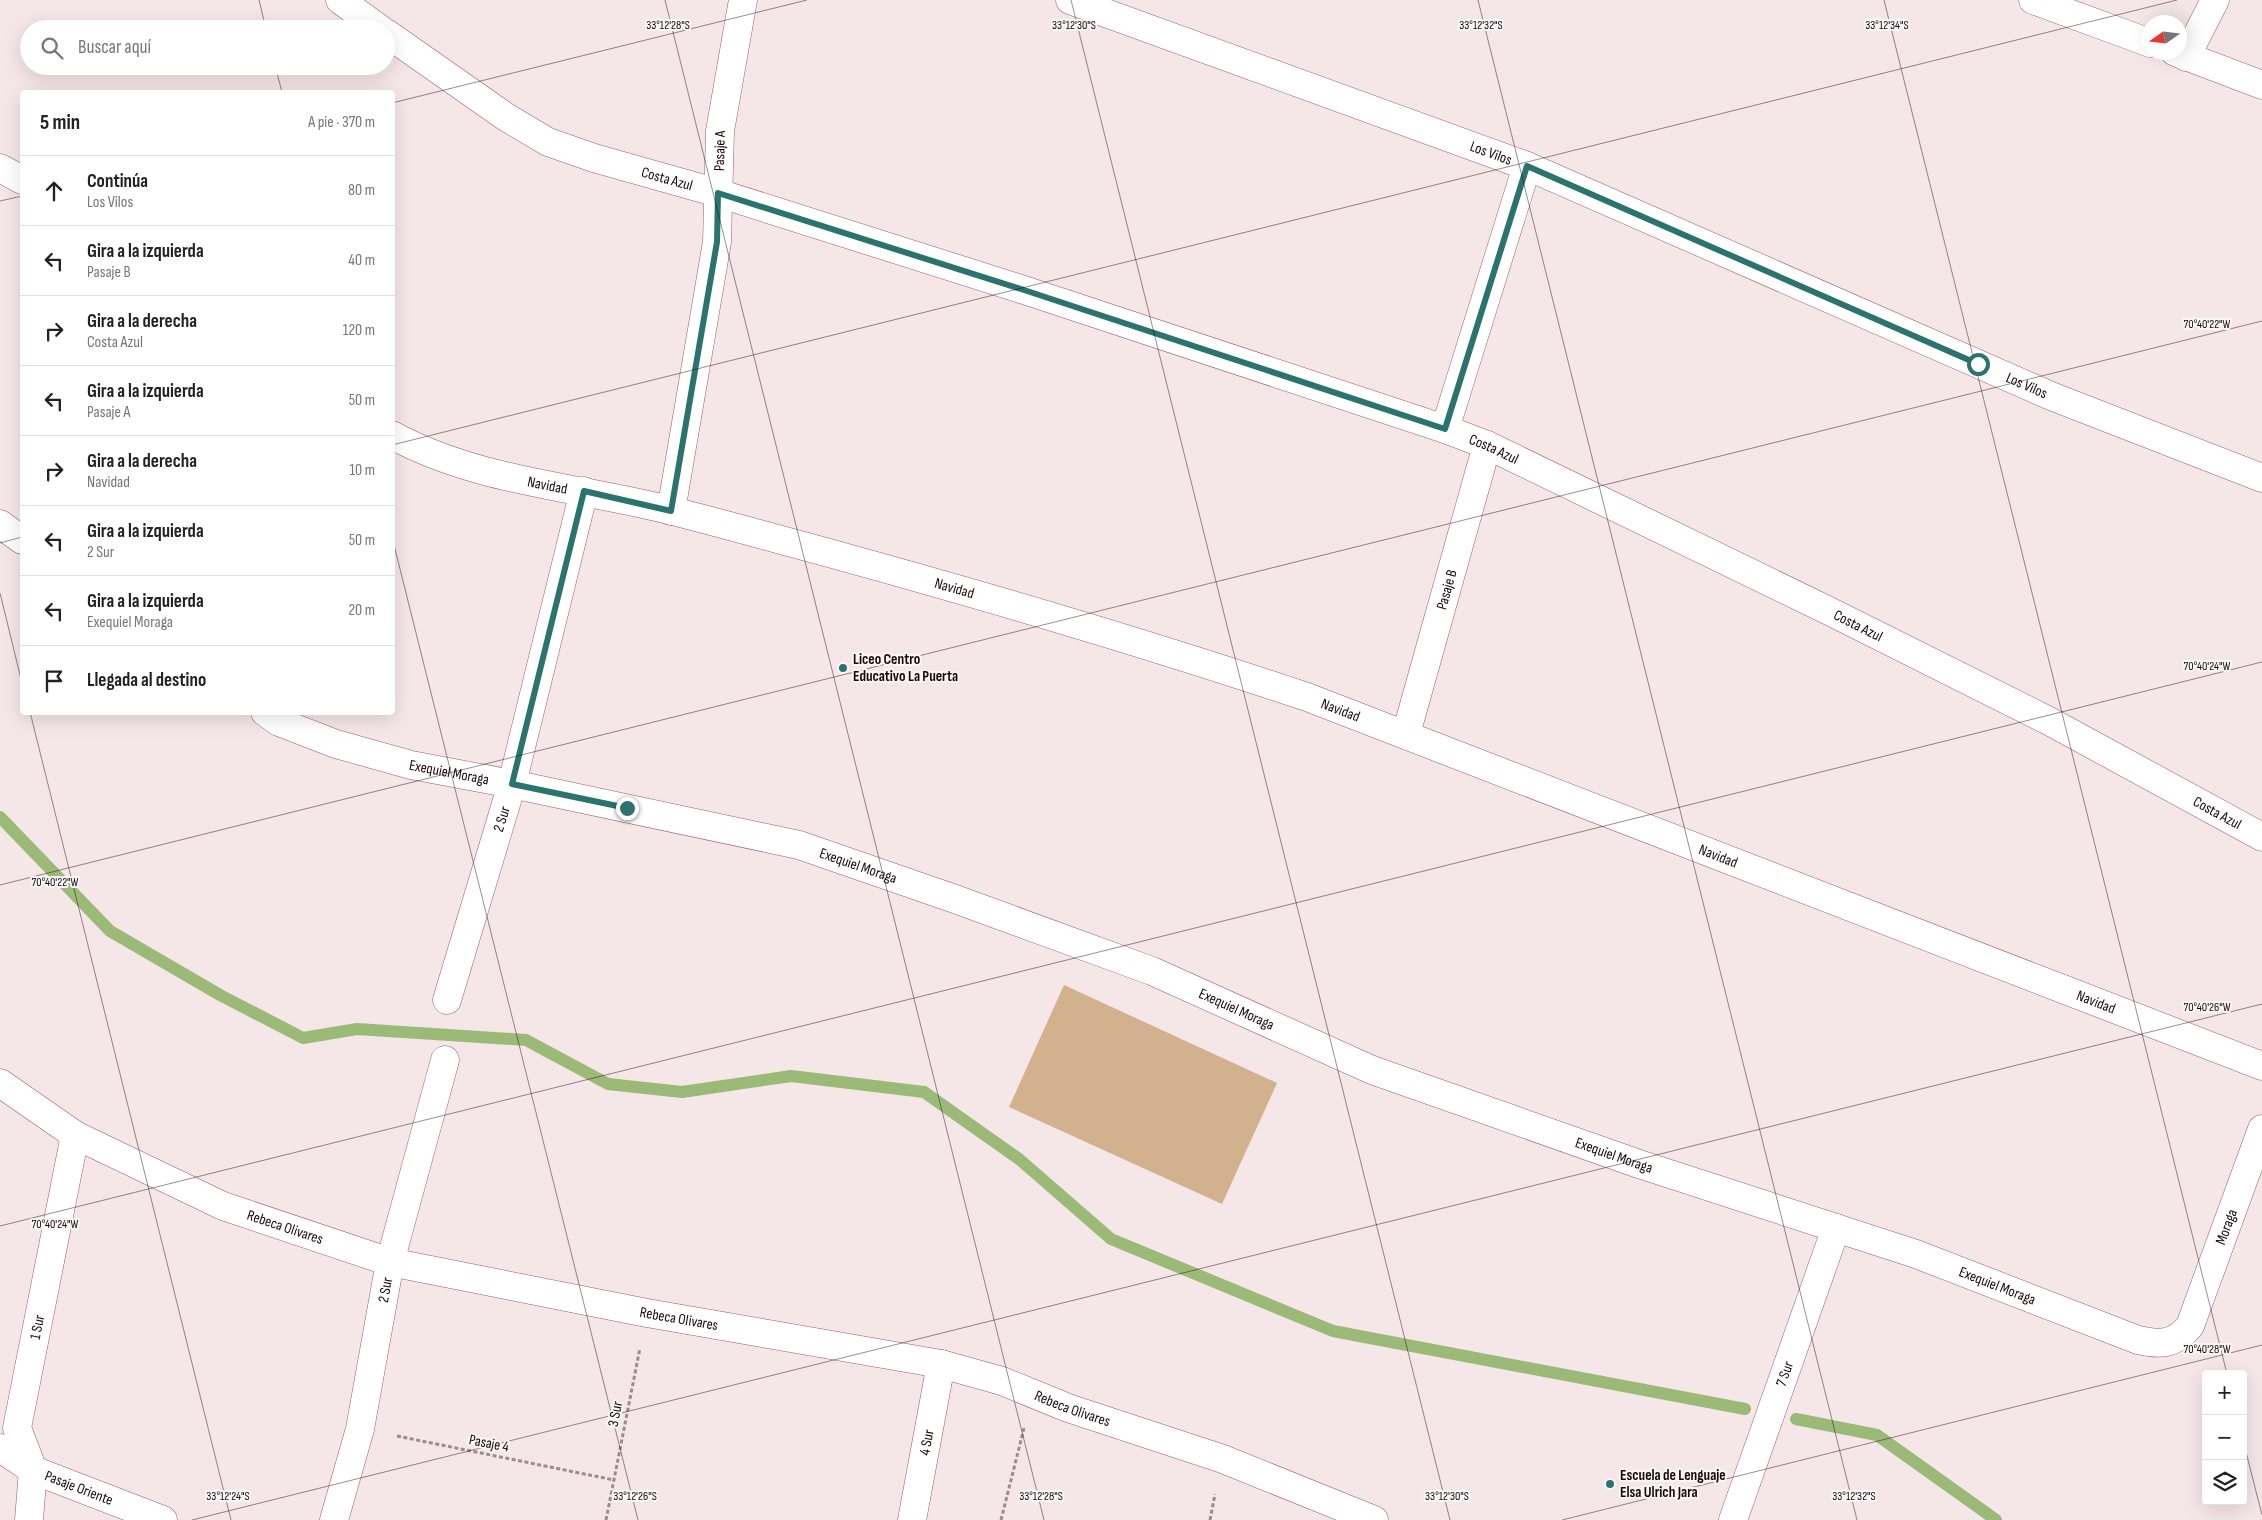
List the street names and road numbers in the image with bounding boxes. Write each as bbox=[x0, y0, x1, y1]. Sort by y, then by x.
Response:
street label: Pasaje A bbox=[710, 130, 730, 171]
street label: Los Vilos bbox=[1467, 137, 1515, 170]
street label: Costa Azul bbox=[639, 163, 695, 195]
street label: Los Vilos bbox=[2003, 368, 2050, 403]
street label: Costa Azul bbox=[1466, 430, 1522, 469]
street label: Navidad bbox=[526, 472, 569, 499]
street label: Pasaje B bbox=[1432, 567, 1462, 612]
street label: Navidad bbox=[932, 574, 976, 603]
street label: Costa Azul bbox=[1830, 606, 1886, 646]
street label: Navidad bbox=[1318, 694, 1363, 727]
street label: Exequiel Moraga bbox=[408, 756, 491, 790]
street label: Costa Azul bbox=[2190, 792, 2245, 834]
street label: 2 Sur bbox=[489, 804, 515, 834]
street label: Navidad bbox=[1696, 840, 1740, 873]
street label: Exequiel Moraga bbox=[817, 844, 899, 888]
street label: Exequiel Moraga bbox=[1196, 984, 1277, 1035]
street label: Navidad bbox=[2074, 986, 2118, 1018]
street label: Exequiel Moraga bbox=[1573, 1133, 1655, 1178]
street label: Rebeca Olivares bbox=[244, 1206, 326, 1249]
street label: Moraga bbox=[2211, 1206, 2242, 1248]
street label: Exequiel Moraga bbox=[1956, 1263, 2038, 1309]
street label: 2 Sur bbox=[374, 1275, 397, 1304]
street label: Rebeca Olivares bbox=[638, 1303, 720, 1335]
street label: 1 Sur bbox=[26, 1313, 49, 1341]
street label: 7 Sur bbox=[1772, 1358, 1798, 1389]
street label: Rebeca Olivares bbox=[1032, 1386, 1113, 1431]
street label: 3 Sur bbox=[604, 1399, 627, 1429]
street label: 4 Sur bbox=[915, 1427, 939, 1457]
street label: Pasaje 4 bbox=[467, 1430, 511, 1457]
street label: Pasaje Oriente bbox=[42, 1466, 116, 1510]

